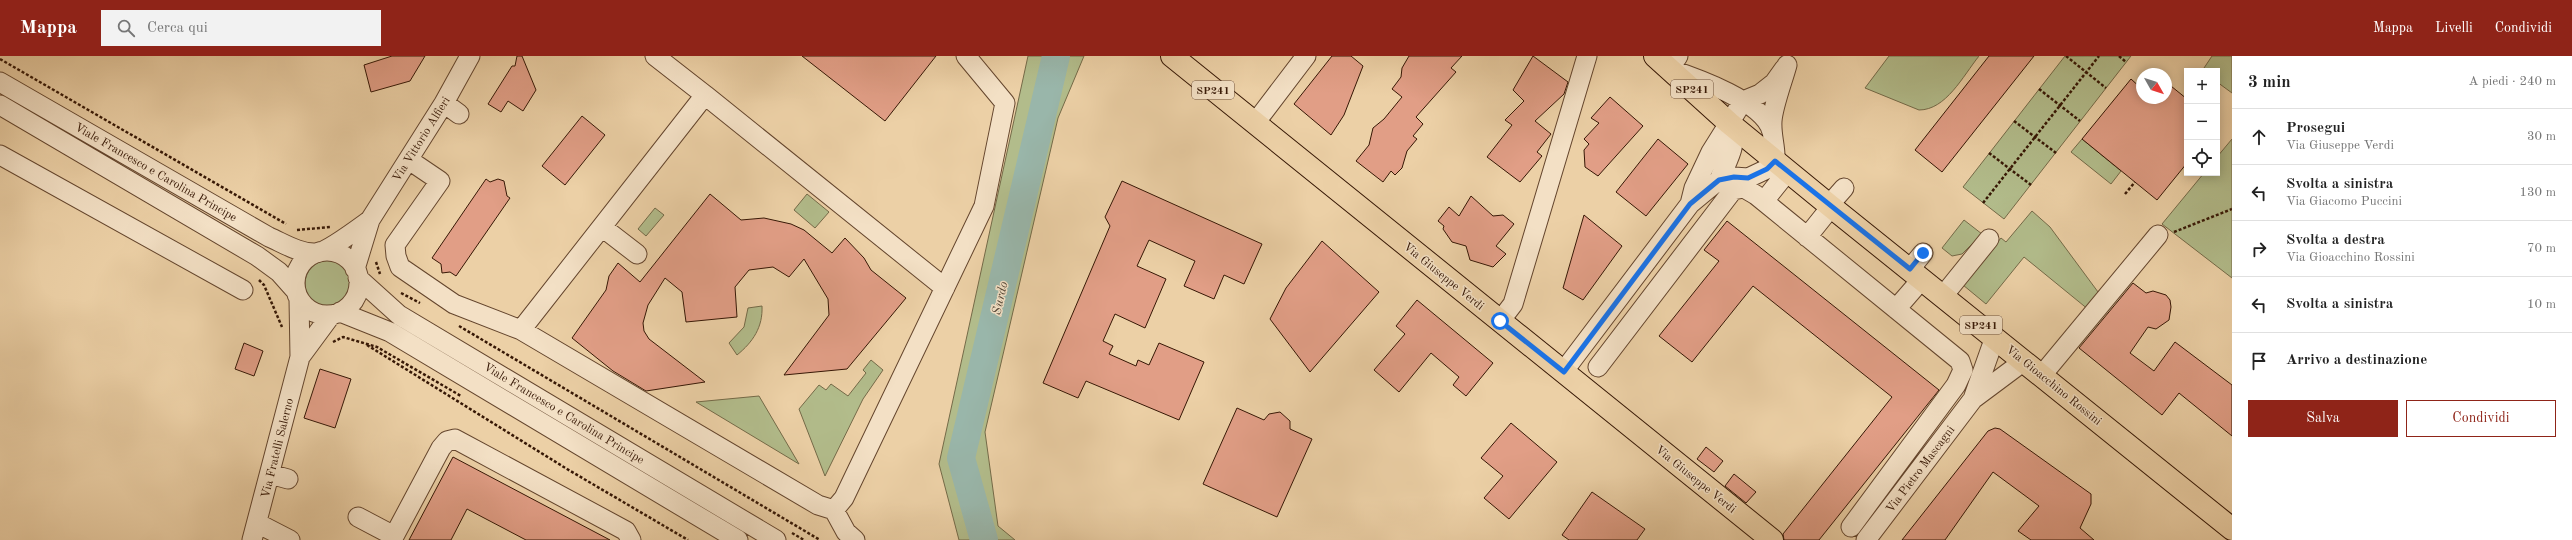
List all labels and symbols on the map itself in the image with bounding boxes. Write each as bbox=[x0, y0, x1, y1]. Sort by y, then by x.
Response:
north arrow bbox=[2136, 68, 2172, 104]
road number: SP241 bbox=[1671, 80, 1713, 98]
road number: SP241 bbox=[1192, 81, 1234, 99]
street label: Via Vittorio Alfieri bbox=[391, 95, 453, 184]
street label: Viale Francesco e Carolina Principe bbox=[72, 121, 239, 225]
street label: Via Giuseppe Verdi bbox=[1401, 241, 1486, 313]
route end bbox=[1914, 244, 1932, 262]
water label: Surdo bbox=[990, 280, 1011, 316]
route start bbox=[1491, 312, 1509, 330]
road number: SP241 bbox=[1960, 316, 2002, 334]
street label: Via Gioacchino Rossini bbox=[2003, 344, 2103, 428]
street label: Viale Francesco e Carolina Principe bbox=[481, 361, 646, 467]
street label: Via Fratelli Salerno bbox=[260, 397, 296, 499]
street label: Via Pietro Mascagni bbox=[1884, 424, 1957, 515]
street label: Via Giuseppe Verdi bbox=[1653, 444, 1738, 516]

